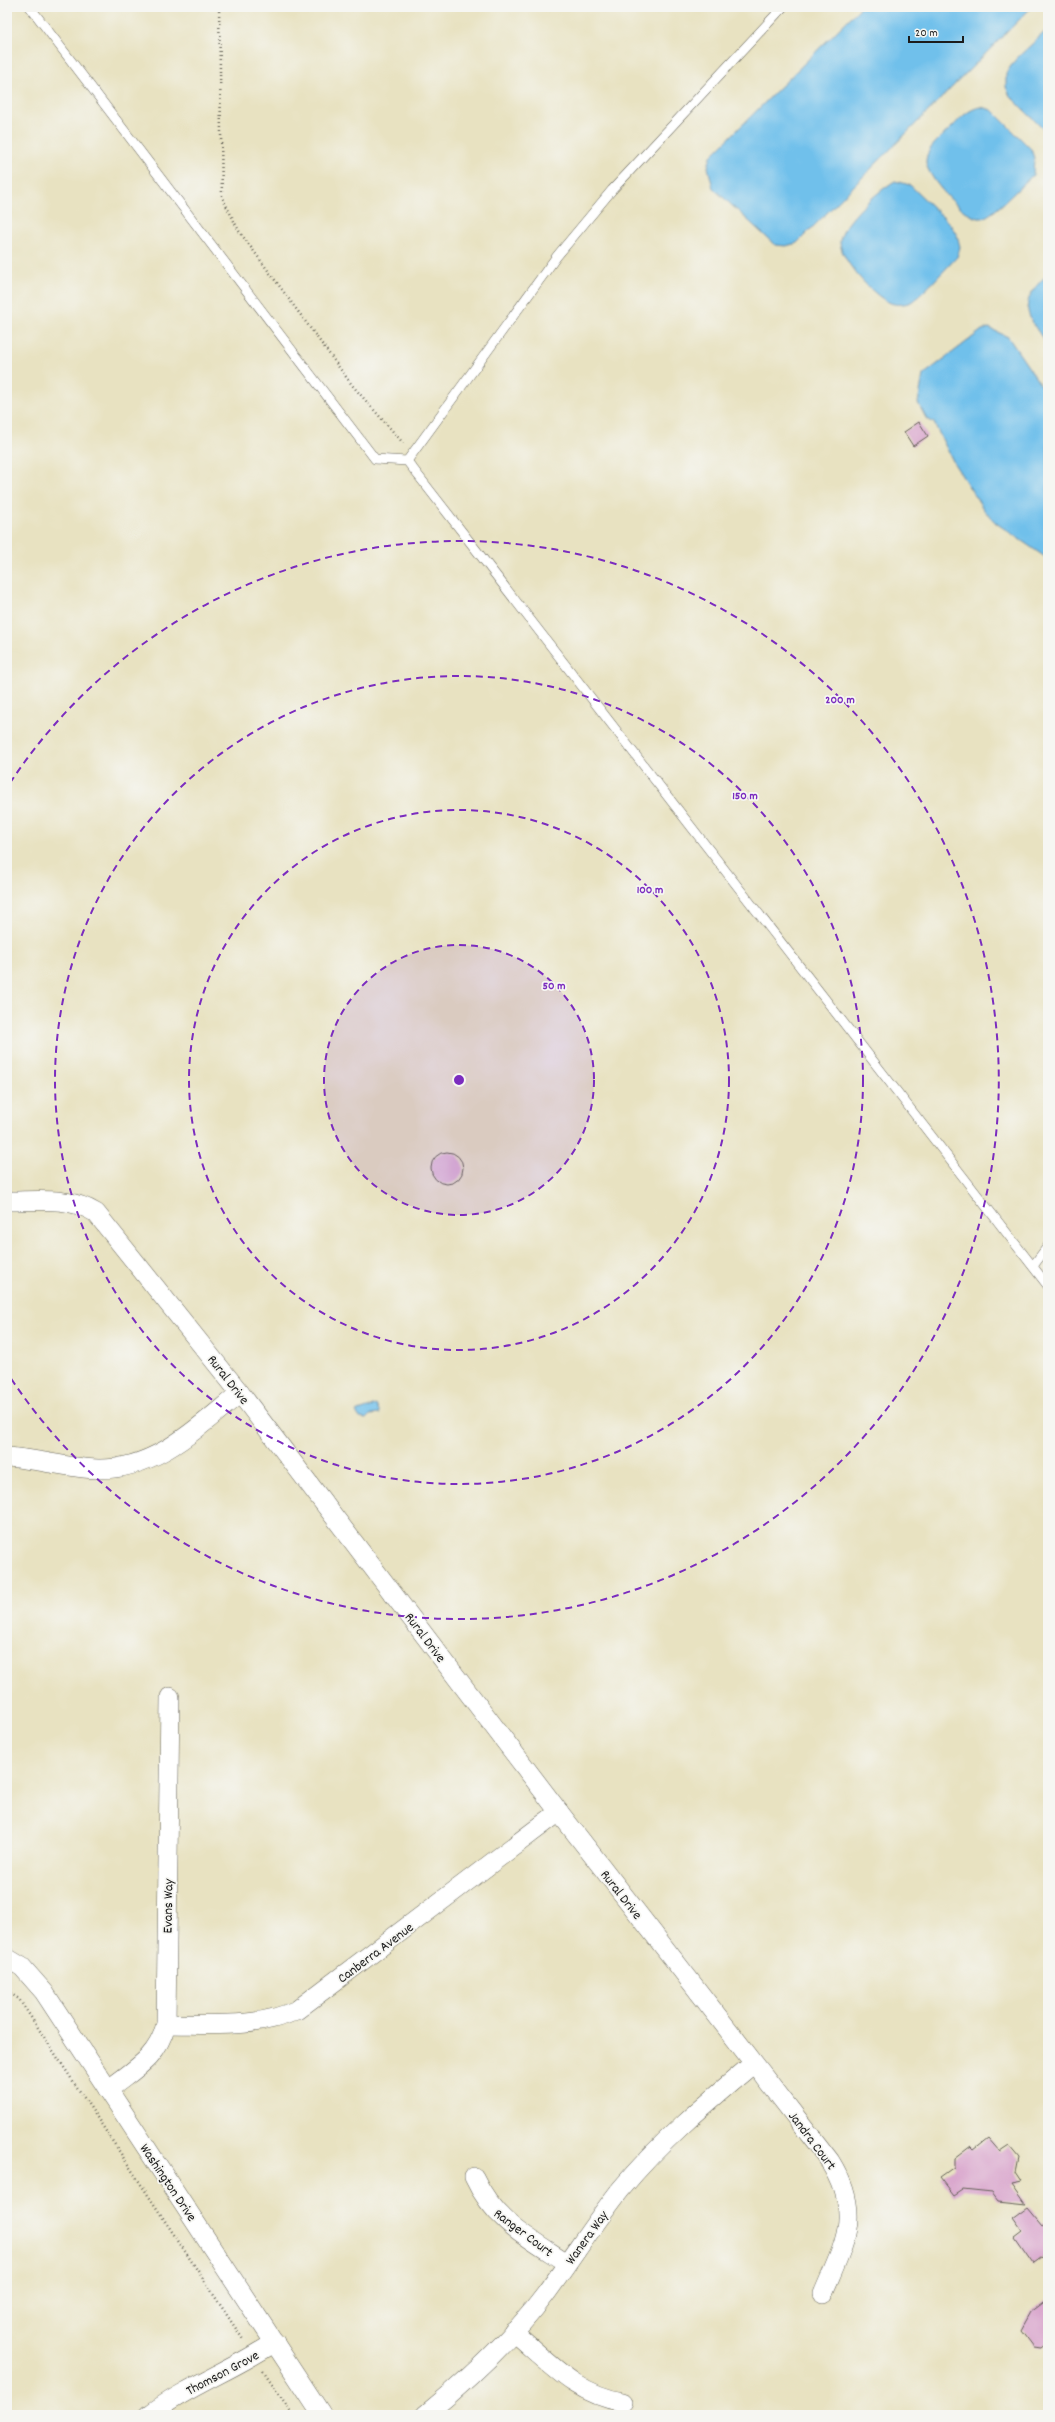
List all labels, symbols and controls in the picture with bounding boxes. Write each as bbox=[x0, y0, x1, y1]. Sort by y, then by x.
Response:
scale bar bbox=[909, 18, 963, 44]
text: 20 m bbox=[915, 25, 938, 42]
text: 200 m bbox=[825, 692, 855, 709]
text: 150 m bbox=[732, 788, 758, 805]
text: 100 m bbox=[637, 882, 663, 899]
text: 50 m bbox=[542, 978, 566, 995]
centre of rings bbox=[452, 1073, 466, 1087]
street label: Rural Drive bbox=[202, 1351, 253, 1409]
street label: Rural Drive bbox=[399, 1609, 450, 1667]
street label: Rural Drive bbox=[595, 1866, 646, 1924]
street label: Evans Way bbox=[159, 1878, 179, 1934]
street label: Canberra Avenue bbox=[334, 1918, 418, 1989]
street label: Jandra Court bbox=[783, 2108, 840, 2175]
street label: Washington Drive bbox=[134, 2140, 201, 2226]
street label: Ranger Court bbox=[489, 2205, 557, 2263]
street label: Wanera Way bbox=[561, 2207, 614, 2269]
street label: Thomson Grove bbox=[183, 2346, 263, 2401]

